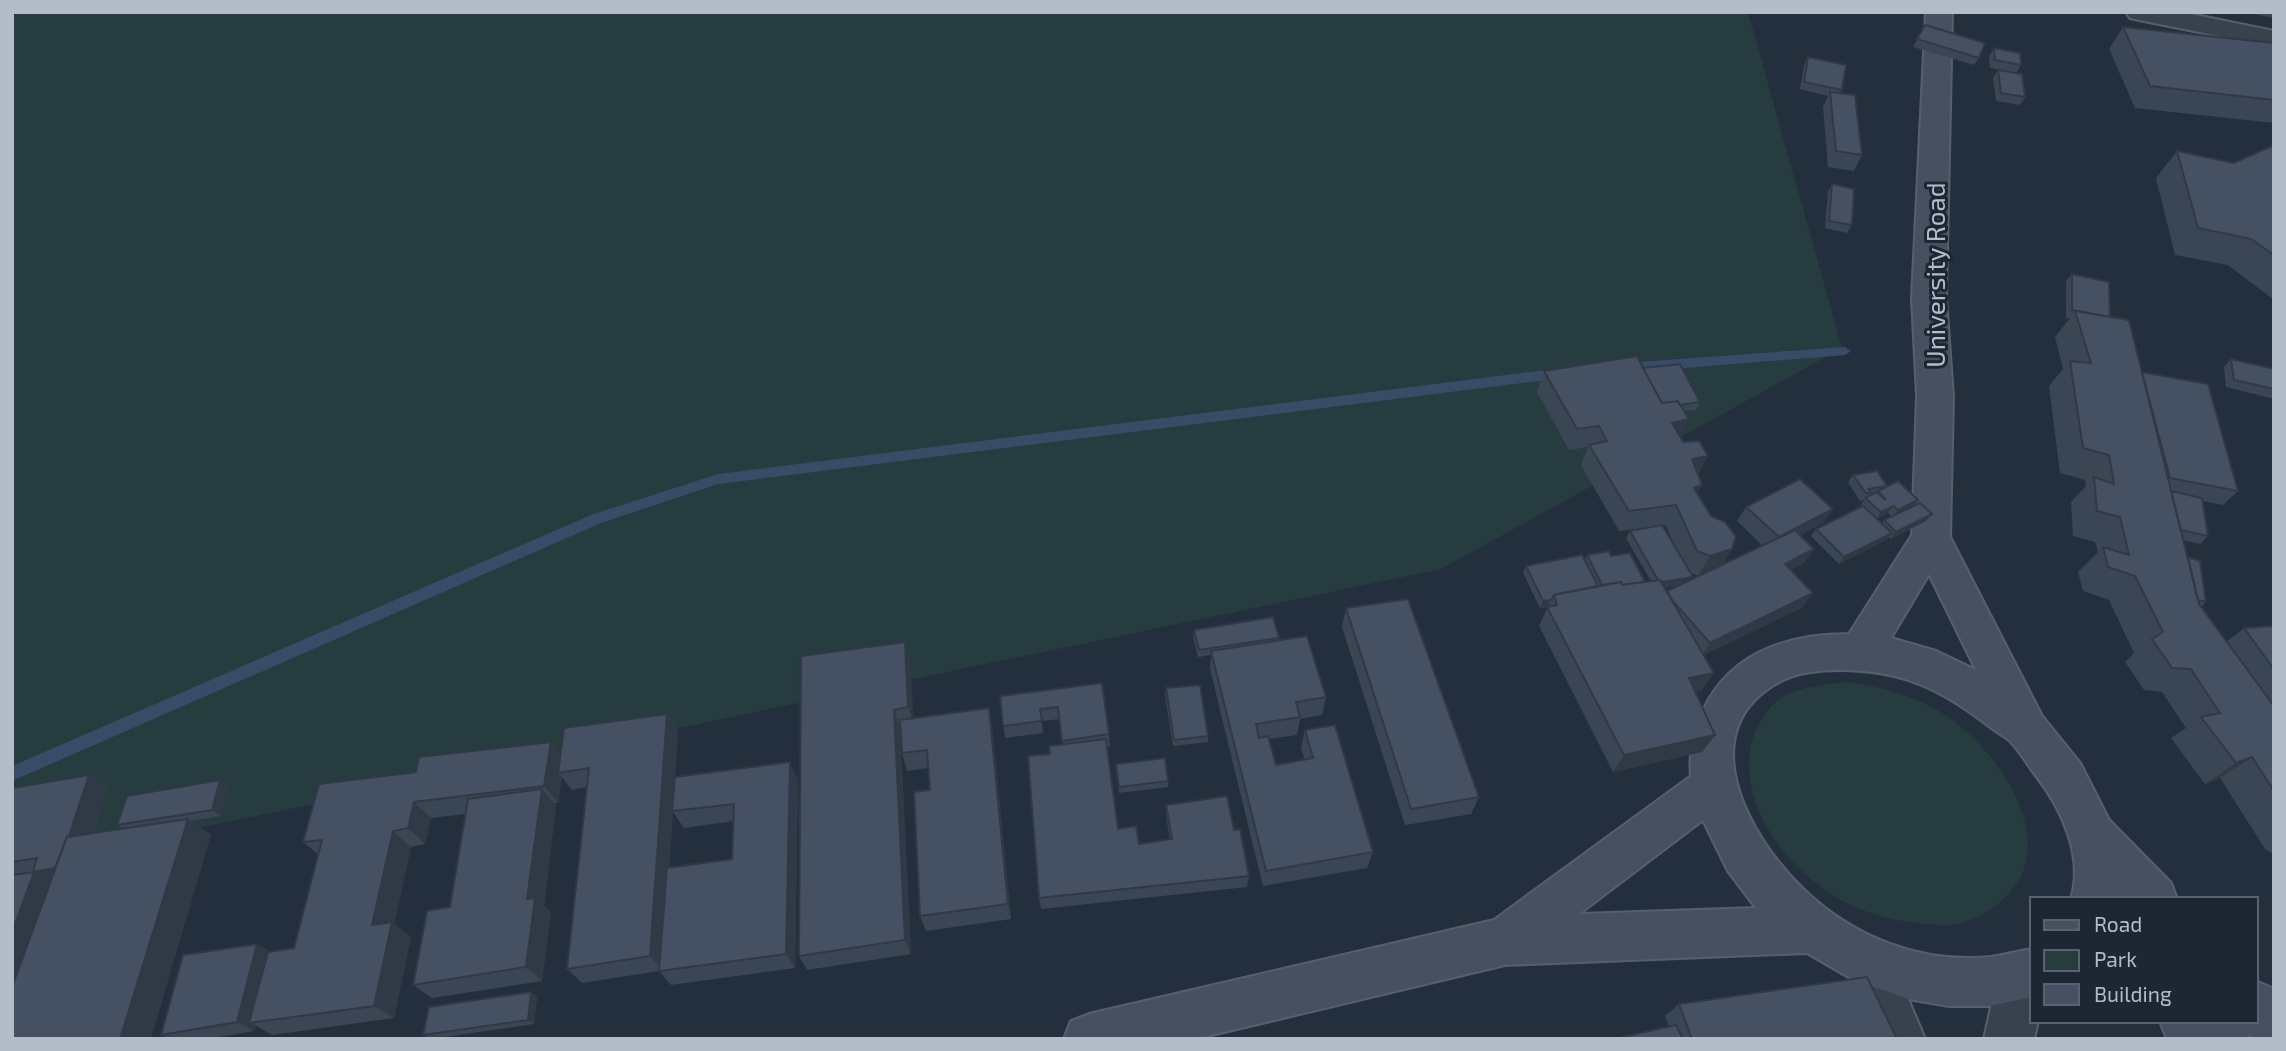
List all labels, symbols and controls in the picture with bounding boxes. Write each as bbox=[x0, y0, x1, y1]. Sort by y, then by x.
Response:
street label: University Road bbox=[1919, 182, 1950, 368]
legend bbox=[2030, 897, 2258, 1023]
text: Road bbox=[2094, 911, 2142, 936]
text: Park bbox=[2094, 946, 2137, 971]
text: Building bbox=[2094, 981, 2172, 1006]

